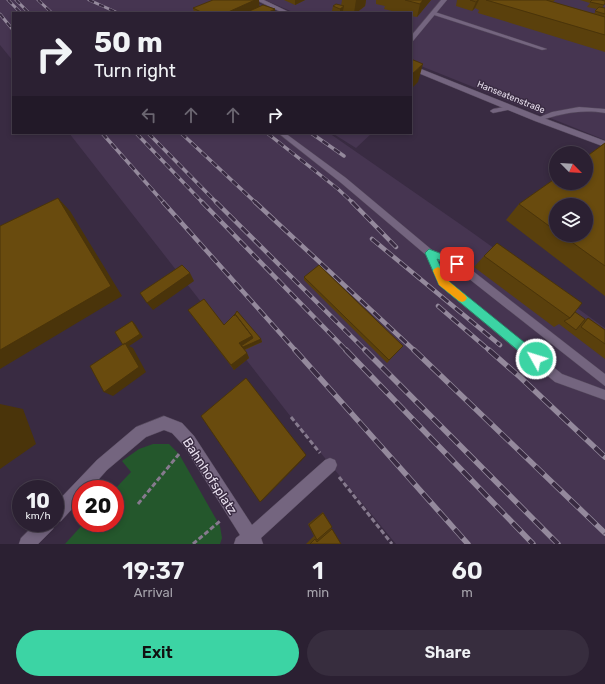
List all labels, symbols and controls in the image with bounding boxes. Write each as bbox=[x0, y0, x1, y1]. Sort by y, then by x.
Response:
text: 50 m bbox=[94, 26, 163, 59]
icon: right bbox=[28, 28, 80, 80]
text: Turn right bbox=[94, 60, 176, 82]
street label: Hanseatenstraße bbox=[476, 79, 546, 115]
icon: left bbox=[138, 104, 160, 126]
icon: ahead bbox=[180, 104, 202, 126]
icon: ahead bbox=[222, 104, 244, 126]
icon: right bbox=[264, 104, 286, 126]
north arrow bbox=[549, 146, 593, 190]
map controls bbox=[549, 146, 593, 242]
button: layers bbox=[549, 198, 593, 242]
pin bbox=[440, 247, 474, 281]
icon: arrive bbox=[446, 253, 468, 275]
position arrow bbox=[515, 338, 557, 380]
street label: Bahnhofsplatz bbox=[180, 435, 241, 517]
speed limit sign: 20 bbox=[72, 480, 124, 532]
text: 10 bbox=[26, 489, 50, 513]
text: km/h bbox=[26, 510, 50, 522]
text: 19:37 bbox=[122, 557, 184, 585]
text: 1 bbox=[312, 557, 324, 585]
text: 60 bbox=[451, 557, 483, 585]
text: Arrival bbox=[134, 585, 173, 600]
text: min bbox=[307, 585, 329, 600]
text: m bbox=[461, 585, 473, 600]
button: Exit bbox=[16, 630, 299, 676]
button: Share bbox=[307, 630, 589, 676]

